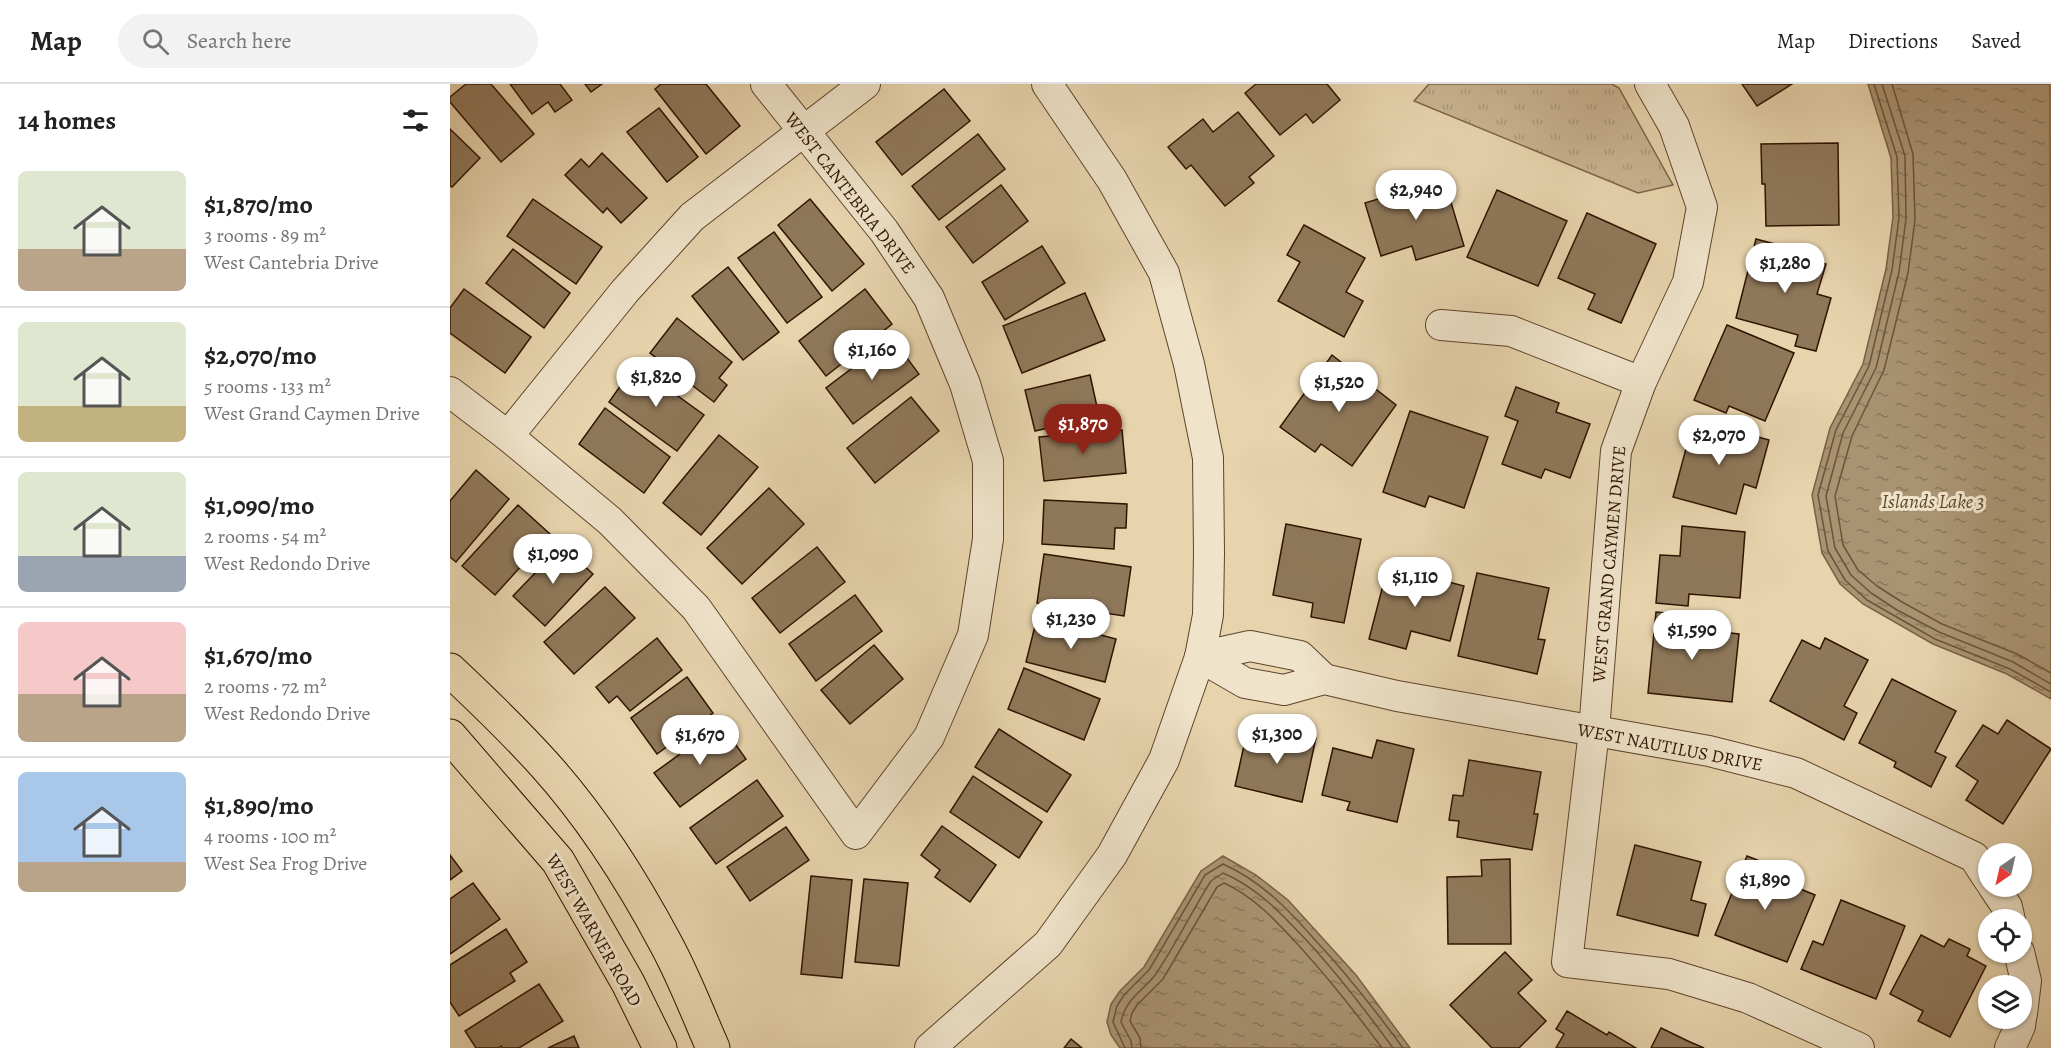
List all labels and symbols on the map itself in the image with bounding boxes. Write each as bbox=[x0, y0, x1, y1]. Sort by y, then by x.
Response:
street label: WEST CANTEBRIA DRIVE bbox=[779, 106, 921, 279]
pin: $2,940 bbox=[1367, 170, 1465, 221]
pin: $1,280 bbox=[1736, 243, 1834, 294]
pin: $1,160 bbox=[823, 330, 921, 381]
pin: $1,820 bbox=[607, 357, 705, 408]
pin: $1,520 bbox=[1290, 362, 1388, 413]
pin: $1,870 bbox=[1034, 404, 1132, 455]
pin: $2,070 bbox=[1670, 415, 1768, 466]
street label: WEST GRAND CAYMEN DRIVE bbox=[1587, 445, 1631, 684]
water label: Islands Lake 3 bbox=[1882, 488, 1984, 515]
pin: $1,090 bbox=[504, 534, 602, 585]
pin: $1,110 bbox=[1366, 557, 1464, 608]
pin: $1,230 bbox=[1022, 599, 1120, 650]
pin: $1,590 bbox=[1643, 610, 1741, 661]
pin: $1,300 bbox=[1228, 714, 1326, 765]
pin: $1,670 bbox=[651, 715, 749, 766]
street label: WEST NAUTILUS DRIVE bbox=[1574, 717, 1765, 777]
north arrow bbox=[1978, 843, 2032, 897]
street label: WEST WARNER ROAD bbox=[540, 849, 647, 1011]
pin: $1,890 bbox=[1716, 860, 1814, 911]

